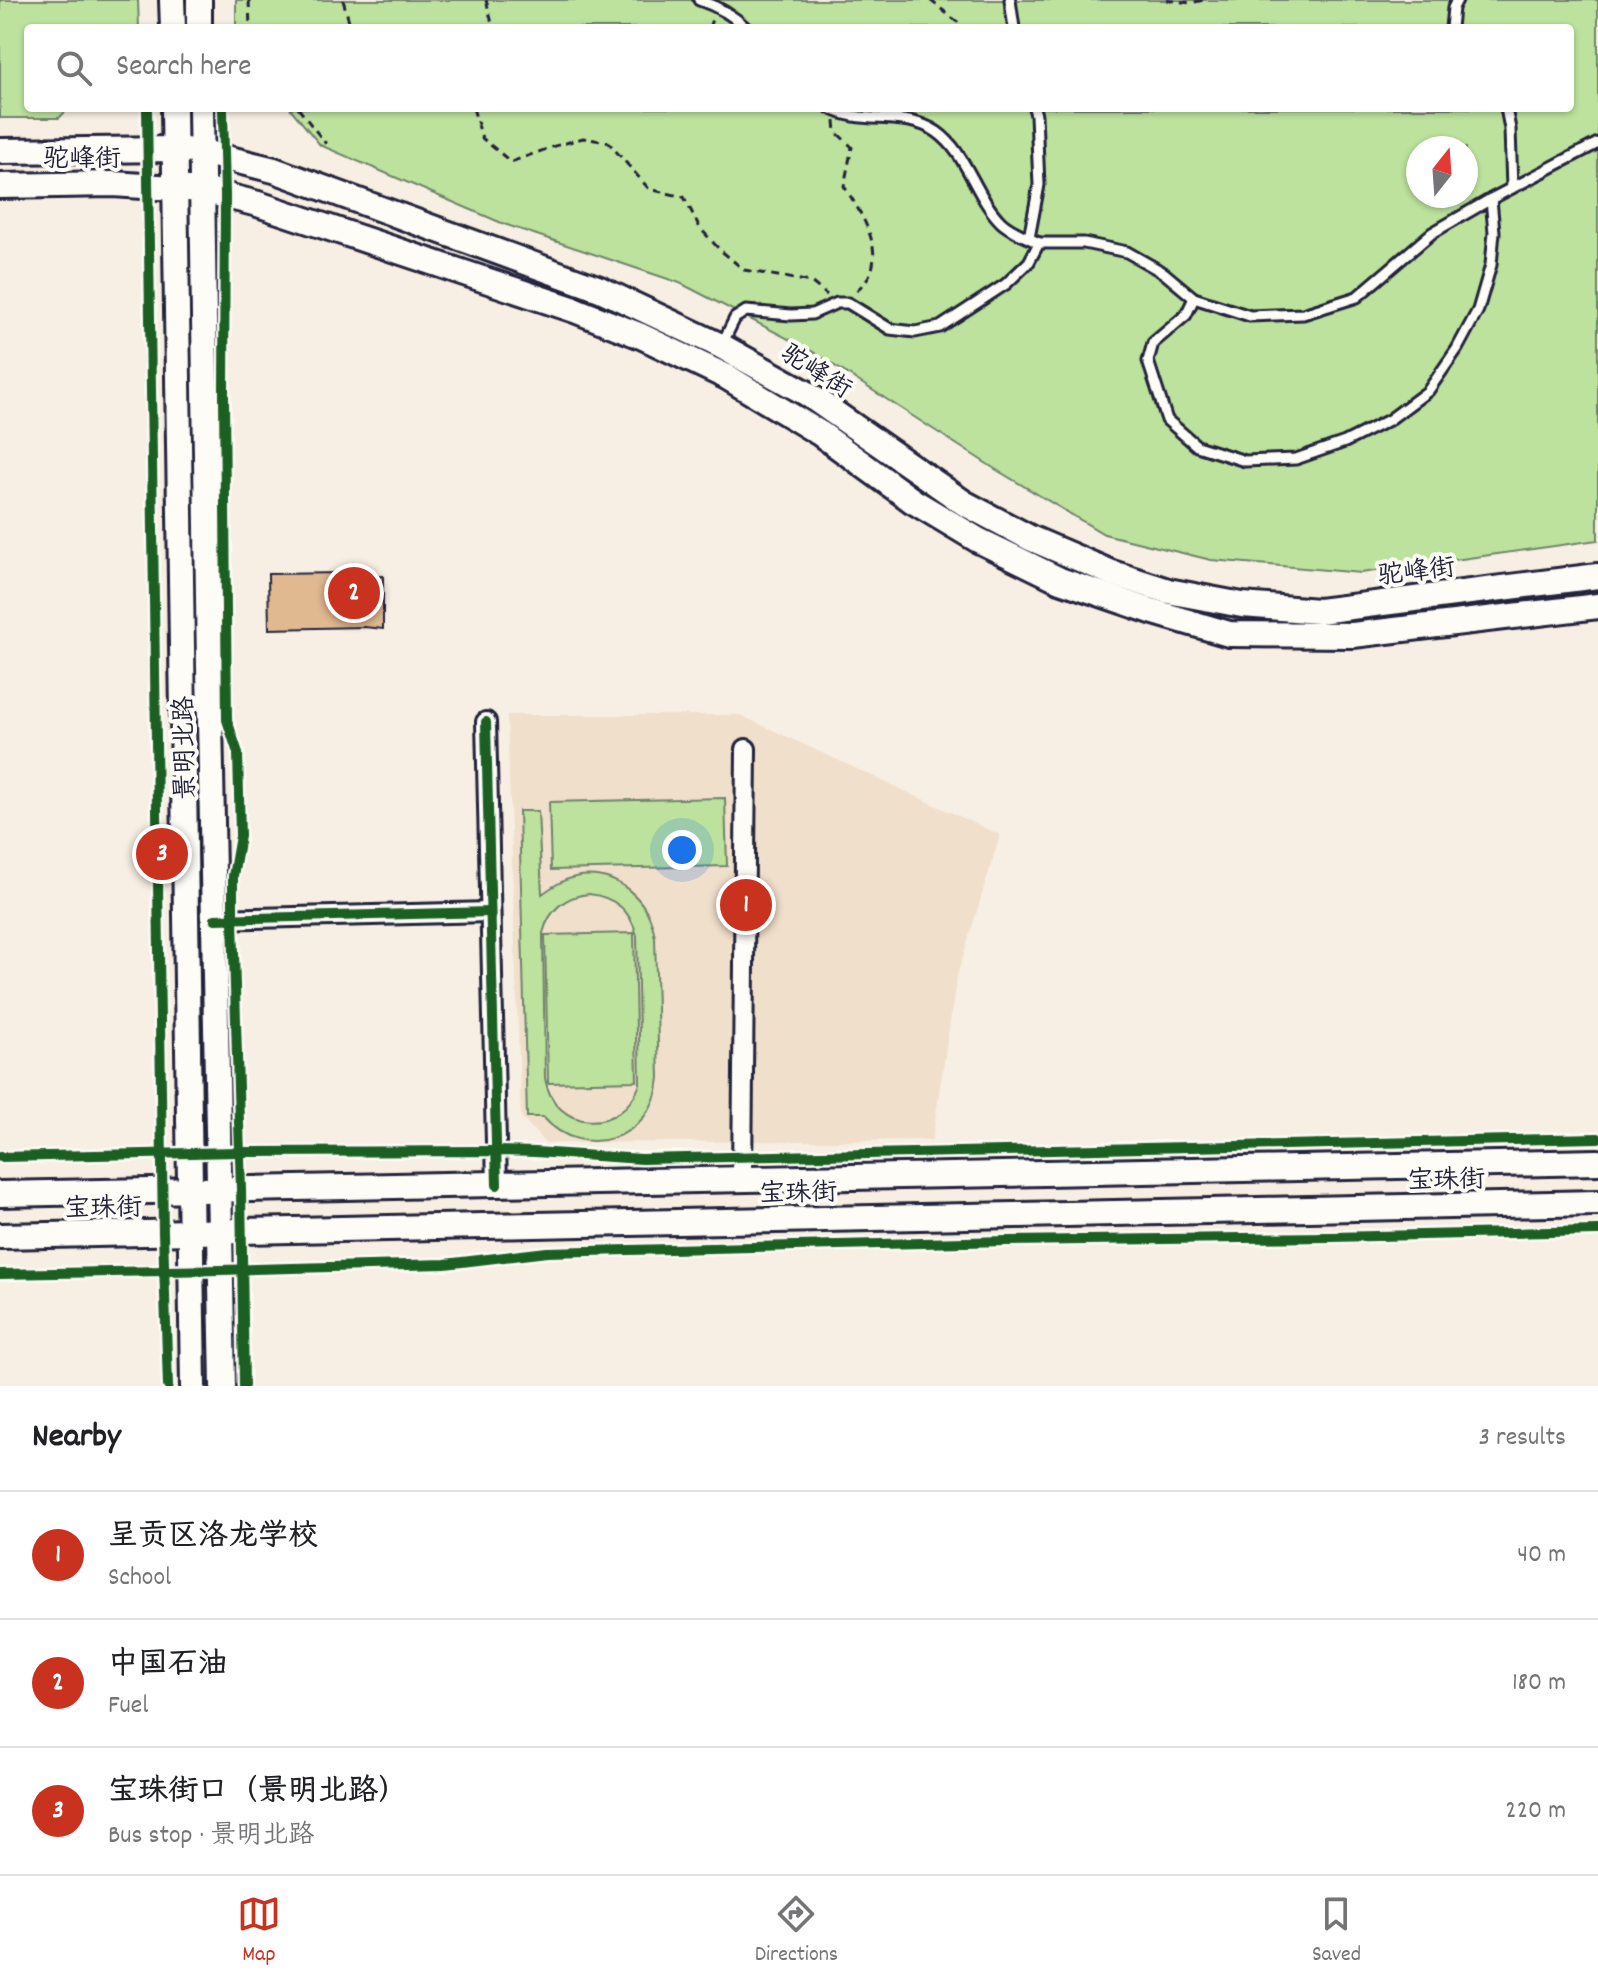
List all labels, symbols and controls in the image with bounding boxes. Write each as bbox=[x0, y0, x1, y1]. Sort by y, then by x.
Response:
search box bbox=[24, 24, 1574, 112]
icon: search bbox=[52, 46, 96, 90]
text: Search here bbox=[116, 47, 252, 90]
north arrow bbox=[1406, 136, 1478, 208]
street label: 驼峰街 bbox=[43, 142, 121, 179]
street label: 驼峰街 bbox=[772, 337, 858, 409]
street label: 驼峰街 bbox=[1375, 550, 1457, 597]
pin: 2 bbox=[328, 563, 380, 623]
street label: 景明北路 bbox=[167, 696, 206, 800]
pin: 3 bbox=[136, 824, 188, 884]
your location bbox=[662, 830, 702, 870]
pin: 1 bbox=[720, 875, 772, 935]
street label: 宝珠街 bbox=[1407, 1162, 1485, 1201]
street label: 宝珠街 bbox=[759, 1175, 837, 1214]
street label: 宝珠街 bbox=[64, 1190, 142, 1229]
text: Nearby bbox=[32, 1414, 121, 1463]
text: 3 results bbox=[1479, 1420, 1566, 1457]
text: 呈贡区洛龙学校 bbox=[108, 1517, 318, 1560]
text: 1 bbox=[55, 1537, 61, 1574]
text: 40 m bbox=[1517, 1537, 1566, 1574]
text: School bbox=[108, 1560, 171, 1597]
text: 中国石油 bbox=[108, 1645, 228, 1688]
text: 2 bbox=[52, 1665, 64, 1702]
text: 180 m bbox=[1512, 1665, 1566, 1702]
text: Fuel bbox=[108, 1688, 148, 1725]
text: 宝珠街口（景明北路） bbox=[108, 1772, 408, 1815]
text: 3 bbox=[52, 1793, 64, 1830]
text: 220 m bbox=[1505, 1793, 1566, 1830]
text: Bus stop · 景明北路 bbox=[108, 1818, 314, 1855]
tab: Map bbox=[237, 1892, 281, 1971]
tab: Directions bbox=[755, 1892, 838, 1971]
tab: Saved bbox=[1312, 1892, 1361, 1971]

